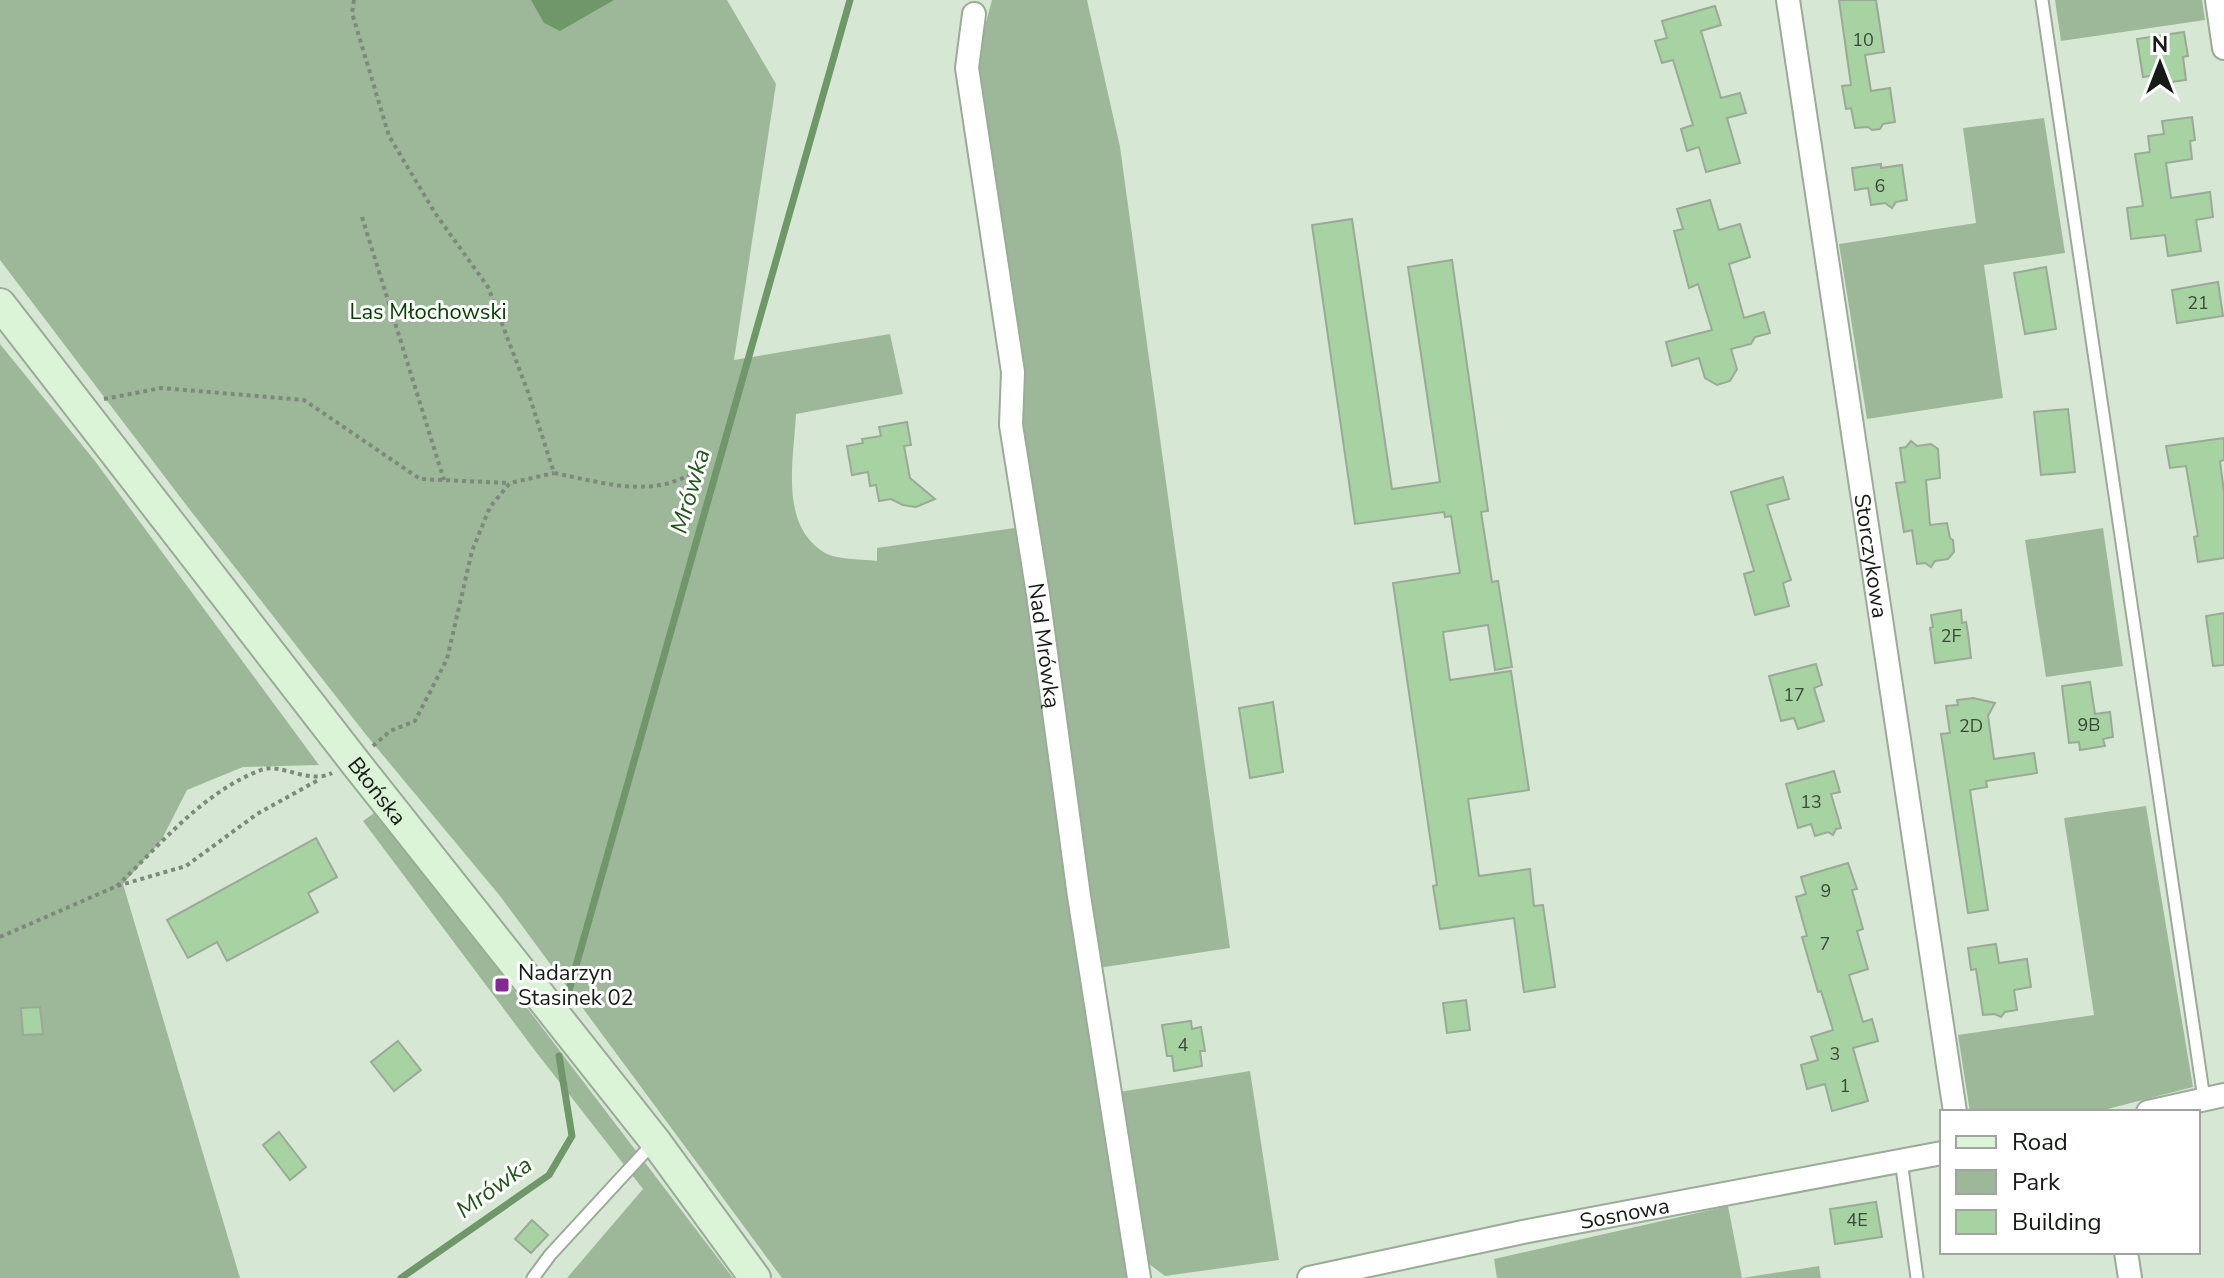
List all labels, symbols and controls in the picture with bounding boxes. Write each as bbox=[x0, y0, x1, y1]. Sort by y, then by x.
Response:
north arrow bbox=[2120, 24, 2200, 104]
house number: 10 bbox=[1852, 28, 1874, 52]
text: N bbox=[2152, 30, 2168, 60]
house number: 6 bbox=[1875, 174, 1885, 198]
house number: 21 bbox=[2187, 291, 2209, 315]
park label: Las Młochowski bbox=[349, 297, 507, 327]
water label: Mrówka bbox=[663, 445, 717, 537]
street label: Storczykowa bbox=[1846, 492, 1895, 620]
street label: Nad Mrówką bbox=[1020, 581, 1067, 710]
house number: 2F bbox=[1941, 624, 1961, 648]
house number: 17 bbox=[1783, 683, 1805, 707]
house number: 9B bbox=[2078, 713, 2100, 737]
house number: 2D bbox=[1959, 714, 1983, 738]
street label: Błońska bbox=[340, 751, 413, 832]
house number: 13 bbox=[1800, 790, 1822, 814]
house number: 9 bbox=[1821, 879, 1831, 903]
house number: 7 bbox=[1820, 932, 1830, 956]
place label: Nadarzyn Stasinek 02 bbox=[518, 958, 634, 1013]
marker: Nadarzyn Stasinek 02 bbox=[493, 976, 511, 994]
house number: 4 bbox=[1178, 1033, 1189, 1057]
house number: 3 bbox=[1830, 1042, 1840, 1066]
house number: 1 bbox=[1840, 1074, 1850, 1098]
legend bbox=[1940, 1110, 2200, 1254]
text: Road bbox=[2012, 1126, 2068, 1158]
water label: Mrówka bbox=[449, 1149, 539, 1225]
text: Park bbox=[2012, 1166, 2061, 1198]
street label: Sosnowa bbox=[1577, 1191, 1672, 1237]
text: Building bbox=[2012, 1206, 2102, 1238]
house number: 4E bbox=[1846, 1208, 1868, 1232]

